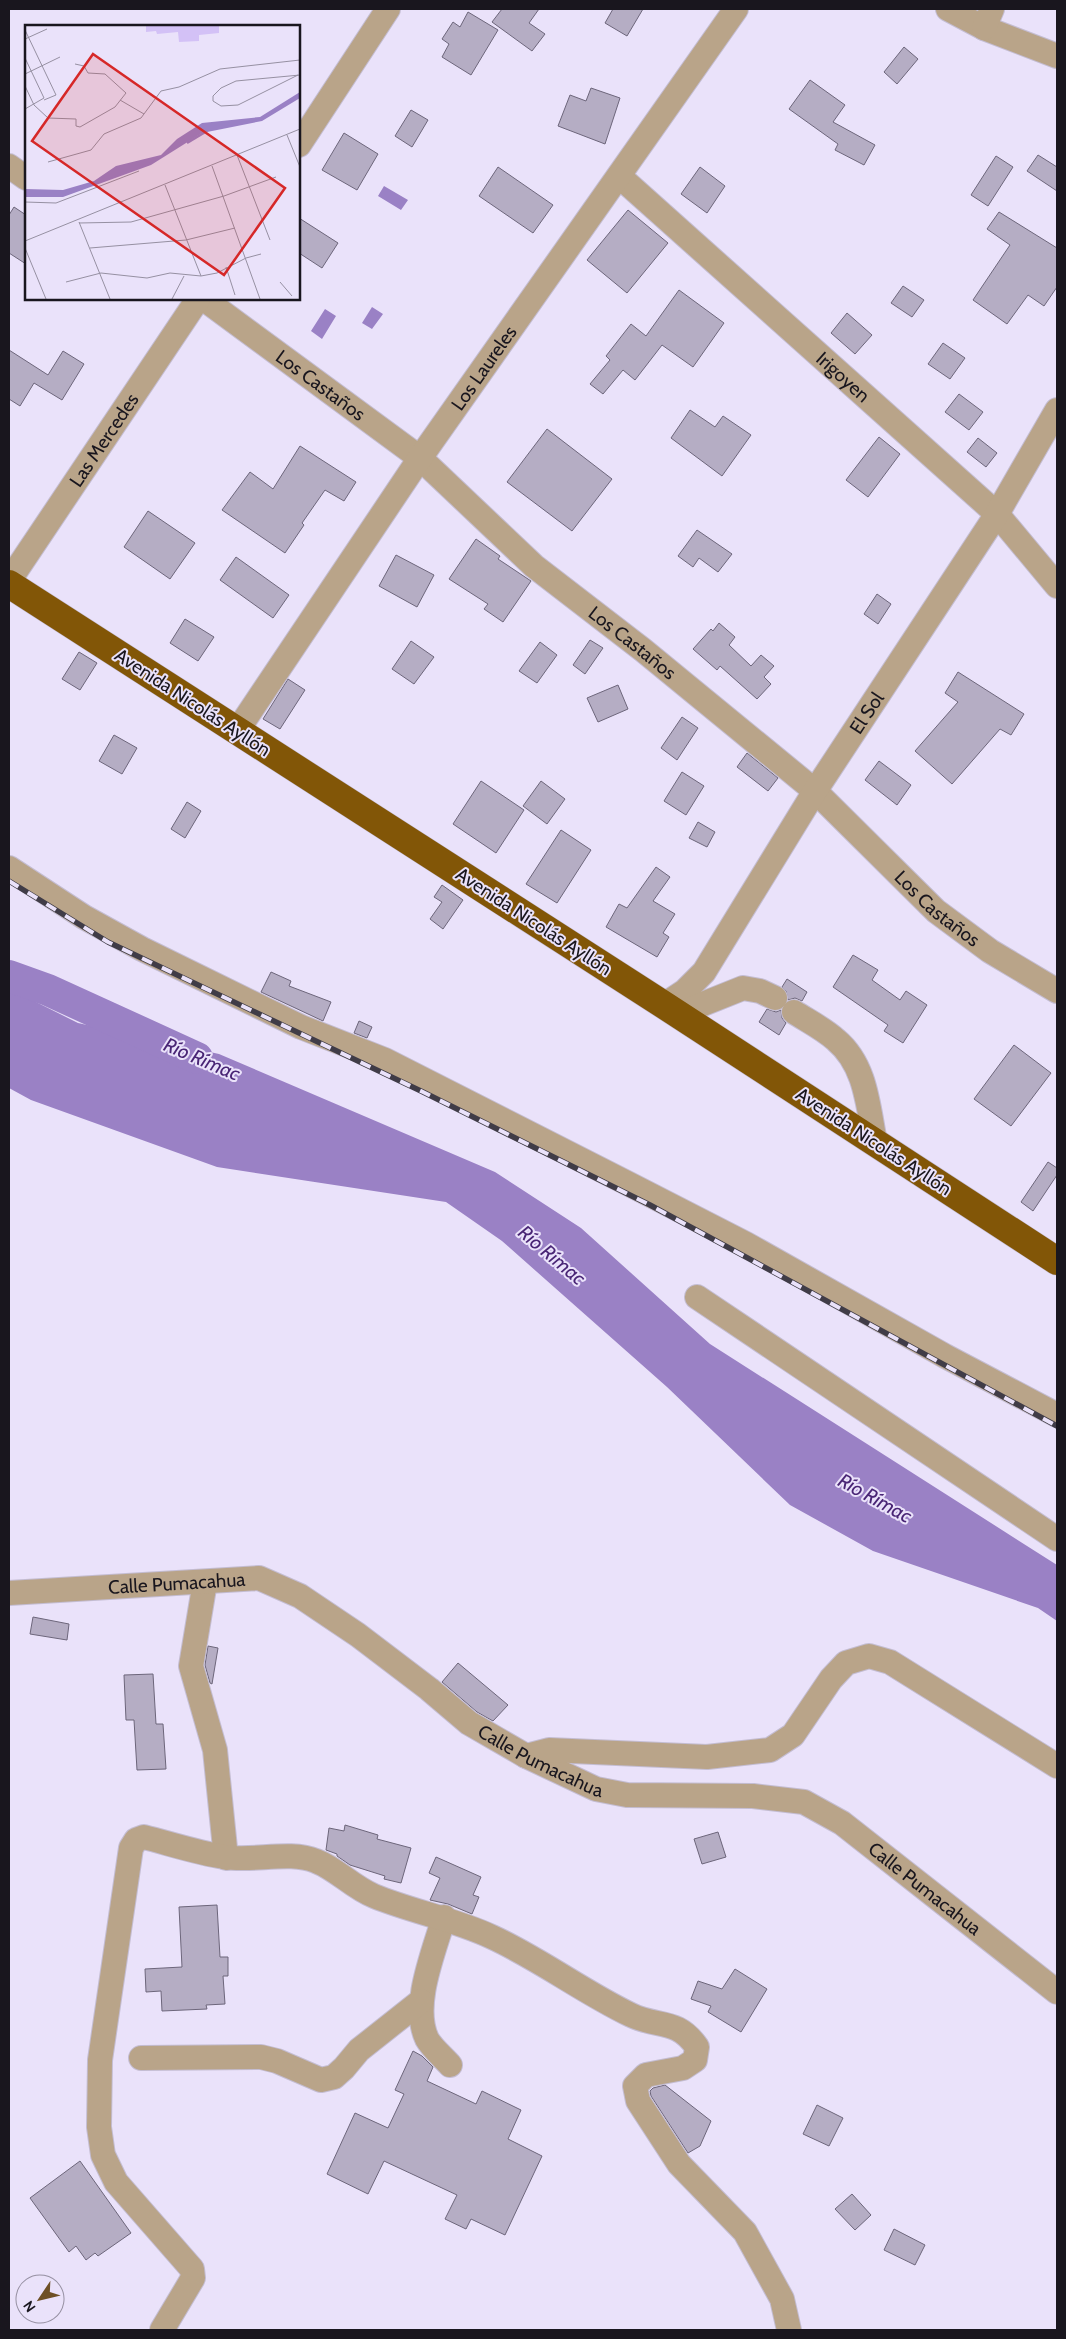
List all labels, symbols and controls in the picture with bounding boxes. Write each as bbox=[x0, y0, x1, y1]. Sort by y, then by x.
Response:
inset map bbox=[25, 25, 300, 300]
street label: Los Laureles bbox=[446, 321, 522, 415]
street label: Los Castaños bbox=[271, 345, 370, 426]
street label: Irigoyen bbox=[811, 347, 875, 407]
street label: Las Mercedes bbox=[64, 389, 144, 491]
street label: Los Castaños bbox=[584, 601, 681, 685]
street label: Avenida Nicolás Ayllón bbox=[111, 643, 275, 761]
street label: El Sol bbox=[845, 687, 889, 738]
street label: Avenida Nicolás Ayllón bbox=[452, 862, 616, 980]
street label: Los Castaños bbox=[890, 866, 984, 952]
water label: Río Rímac bbox=[160, 1032, 244, 1086]
street label: Avenida Nicolás Ayllón bbox=[792, 1082, 956, 1200]
water label: Río Rímac bbox=[514, 1220, 591, 1290]
water label: Río Rímac bbox=[834, 1468, 916, 1528]
street label: Calle Pumacahua bbox=[107, 1568, 246, 1599]
street label: Calle Pumacahua bbox=[474, 1720, 605, 1802]
street label: Calle Pumacahua bbox=[864, 1837, 986, 1940]
north arrow bbox=[15, 2274, 65, 2324]
text: N bbox=[19, 2297, 40, 2316]

